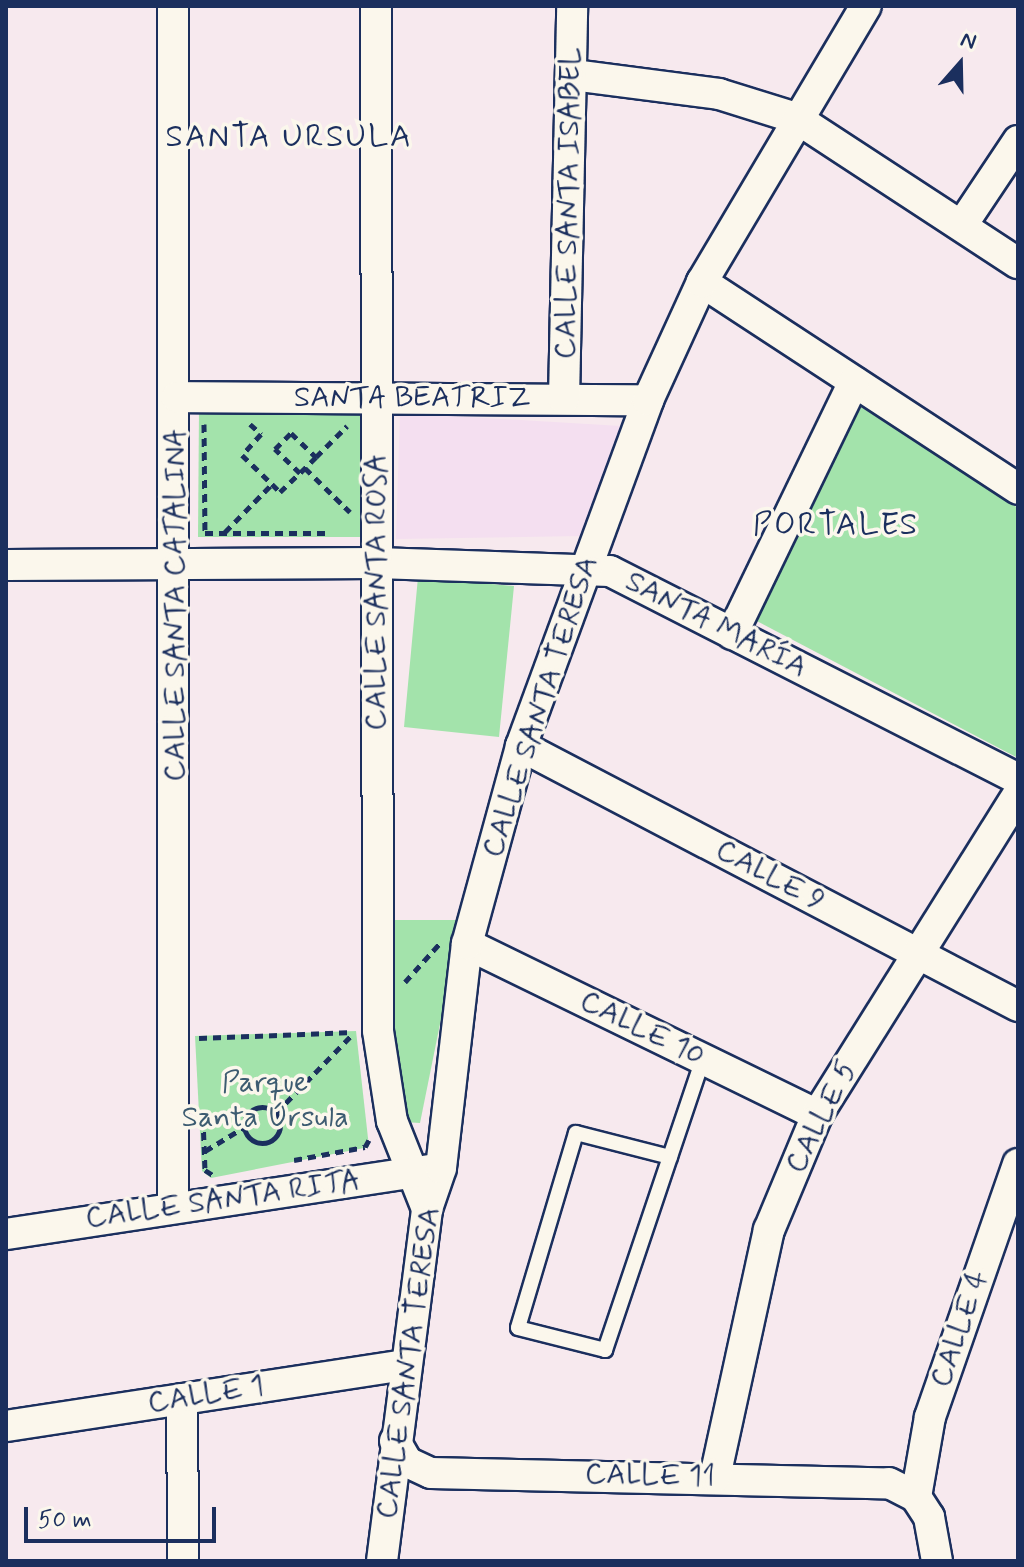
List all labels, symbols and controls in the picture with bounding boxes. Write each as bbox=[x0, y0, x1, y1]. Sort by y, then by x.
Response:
north arrow bbox=[920, 24, 1000, 104]
text: N bbox=[957, 26, 980, 57]
street label: CALLE SANTA ISABEL bbox=[548, 48, 590, 358]
district label: SANTA URSULA bbox=[165, 118, 413, 156]
street label: SANTA BEATRIZ bbox=[298, 380, 526, 416]
street label: CALLE SANTA CATALINA bbox=[158, 432, 194, 778]
street label: CALLE SANTA ROSA bbox=[359, 454, 395, 730]
district label: PORTALES bbox=[752, 506, 920, 544]
street label: CALLE SANTA TERESA bbox=[476, 553, 606, 861]
street label: SANTA MARÍA bbox=[619, 564, 813, 686]
street label: CALLE 9 bbox=[709, 832, 831, 920]
street label: CALLE 10 bbox=[574, 983, 710, 1075]
street label: CALLE 5 bbox=[778, 1055, 866, 1179]
park label: Parque Santa Úrsula bbox=[181, 1065, 349, 1136]
street label: CALLE SANTA RITA bbox=[85, 1163, 361, 1237]
street label: CALLE SANTA TERESA bbox=[370, 1206, 448, 1520]
street label: CALLE 4 bbox=[923, 1266, 997, 1392]
street label: CALLE 1 bbox=[145, 1368, 267, 1422]
street label: CALLE 11 bbox=[585, 1457, 715, 1495]
scale bar bbox=[28, 1491, 220, 1541]
text: 50 m bbox=[38, 1505, 92, 1536]

